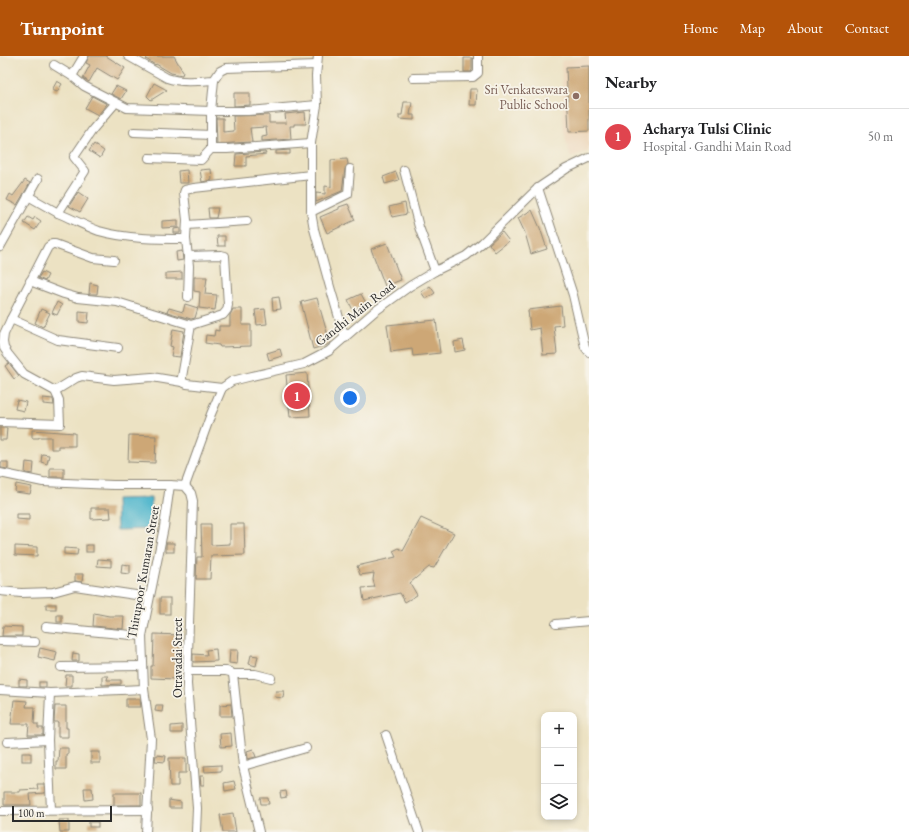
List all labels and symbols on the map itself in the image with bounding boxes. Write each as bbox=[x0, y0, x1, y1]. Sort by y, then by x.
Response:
place label: Sri Venkateswara Public School bbox=[484, 81, 569, 113]
marker: Sri Venkateswara Public School bbox=[571, 91, 581, 101]
street label: Gandhi Main Road bbox=[312, 276, 399, 350]
pin: 1 bbox=[284, 381, 310, 411]
your location bbox=[340, 388, 360, 408]
street label: Thirupoor Kumaran Street bbox=[123, 504, 163, 640]
street label: Otravadai Street bbox=[169, 618, 186, 698]
scale bar bbox=[12, 804, 112, 823]

